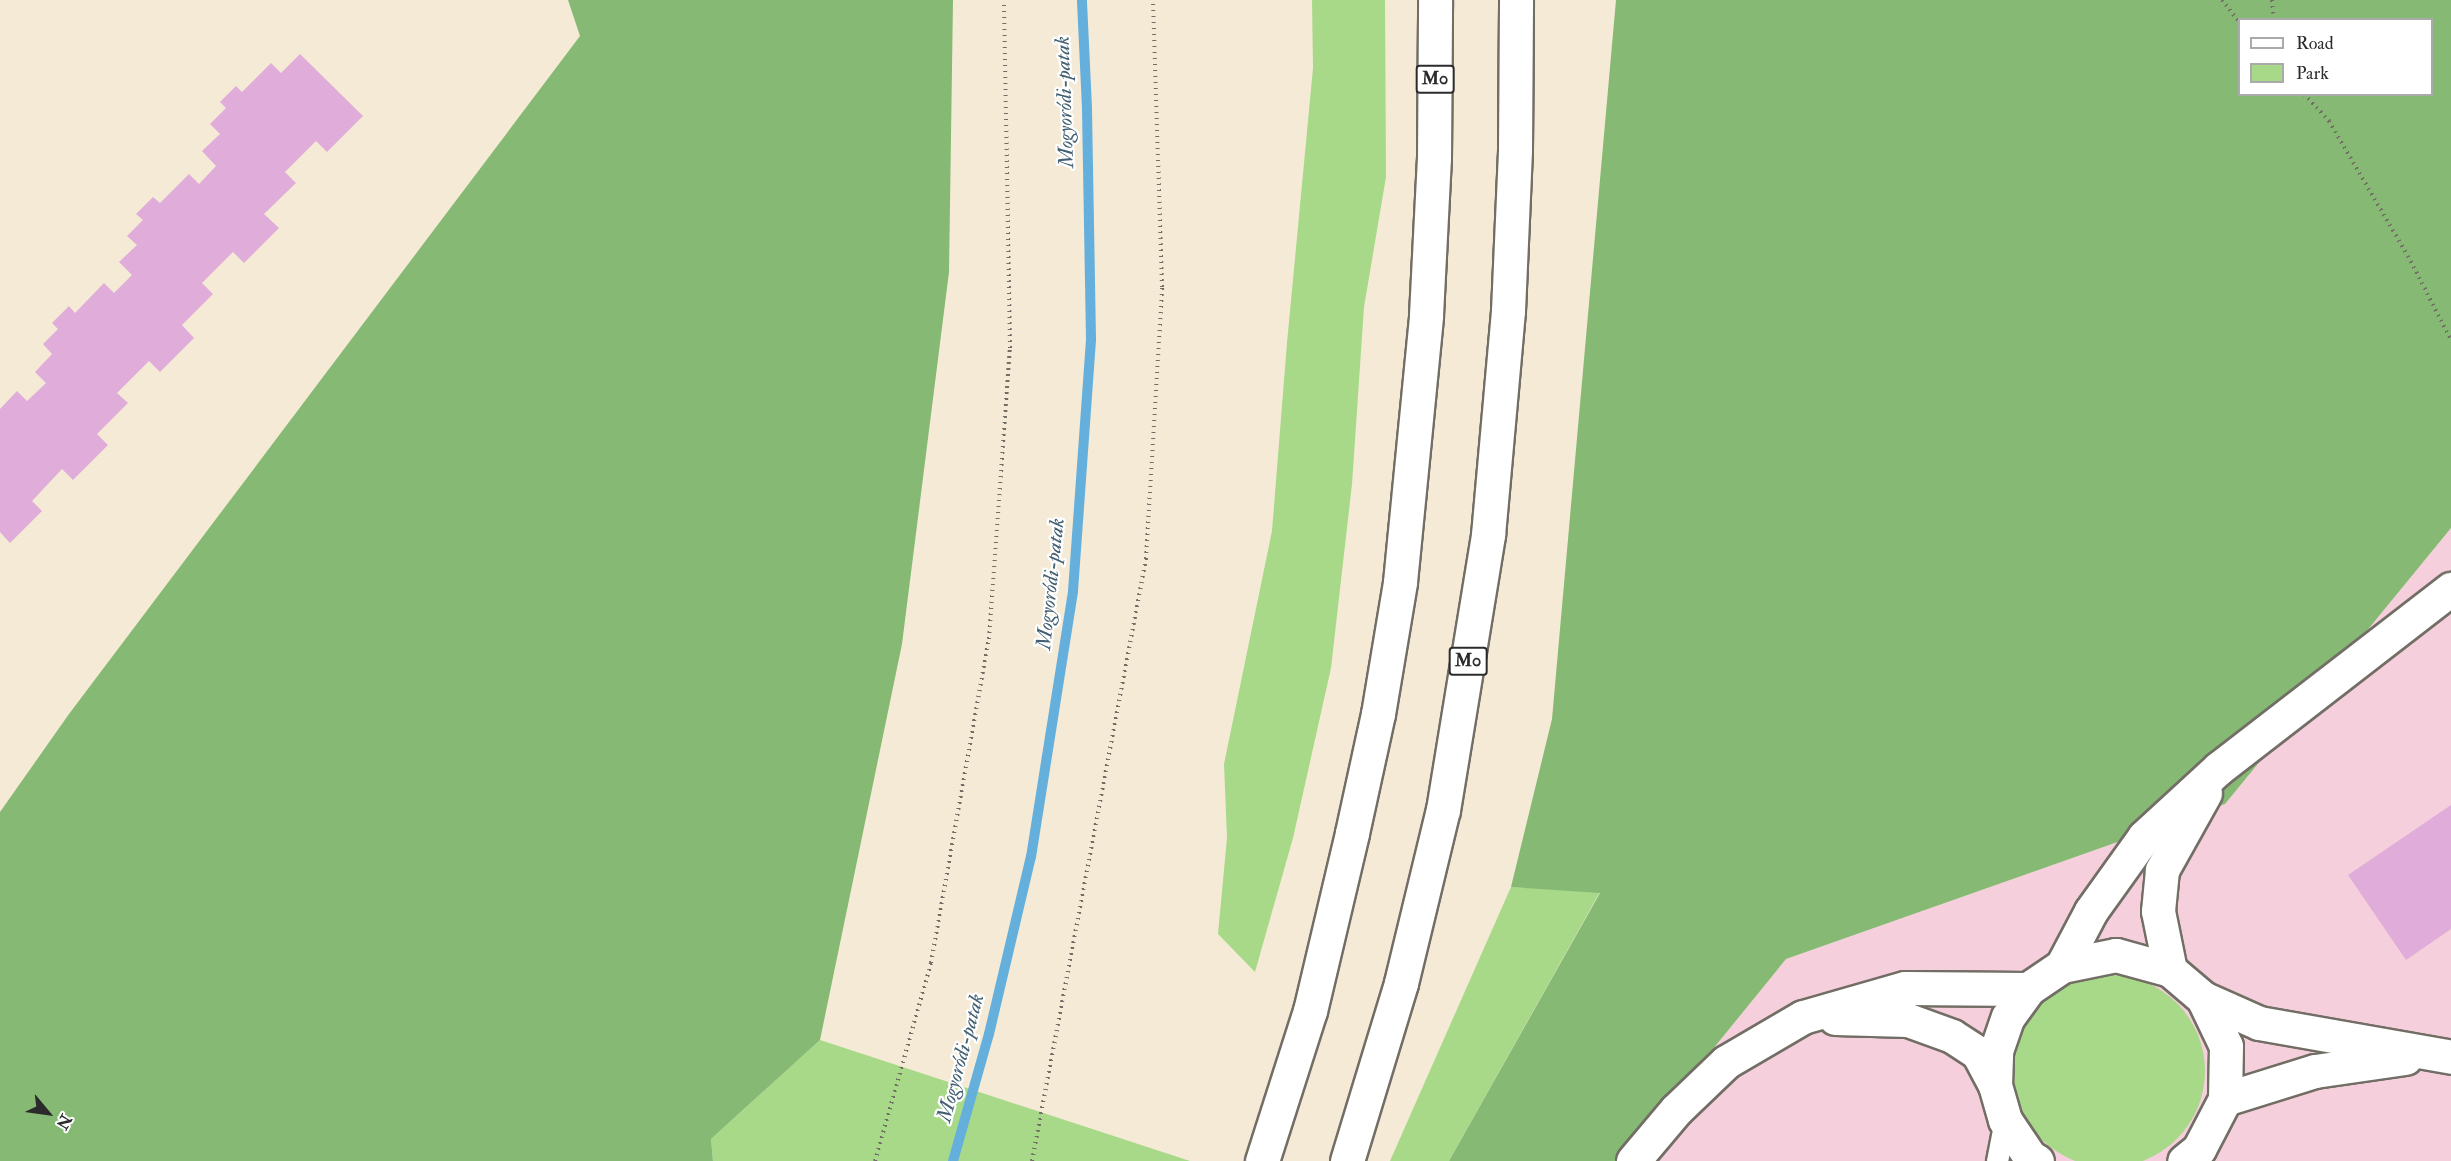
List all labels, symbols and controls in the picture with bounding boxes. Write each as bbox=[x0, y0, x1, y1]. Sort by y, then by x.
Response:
legend bbox=[2238, 18, 2433, 96]
text: Road bbox=[2296, 32, 2334, 55]
water label: Mogyoródi-patak bbox=[1050, 36, 1080, 168]
text: Park bbox=[2296, 62, 2329, 85]
road number: M0 bbox=[1416, 64, 1454, 94]
water label: Mogyoródi-patak bbox=[1032, 517, 1070, 651]
road number: M0 bbox=[1448, 646, 1488, 676]
water label: Mogyoródi-patak bbox=[932, 991, 990, 1125]
north arrow bbox=[18, 1083, 78, 1143]
text: N bbox=[52, 1111, 76, 1133]

